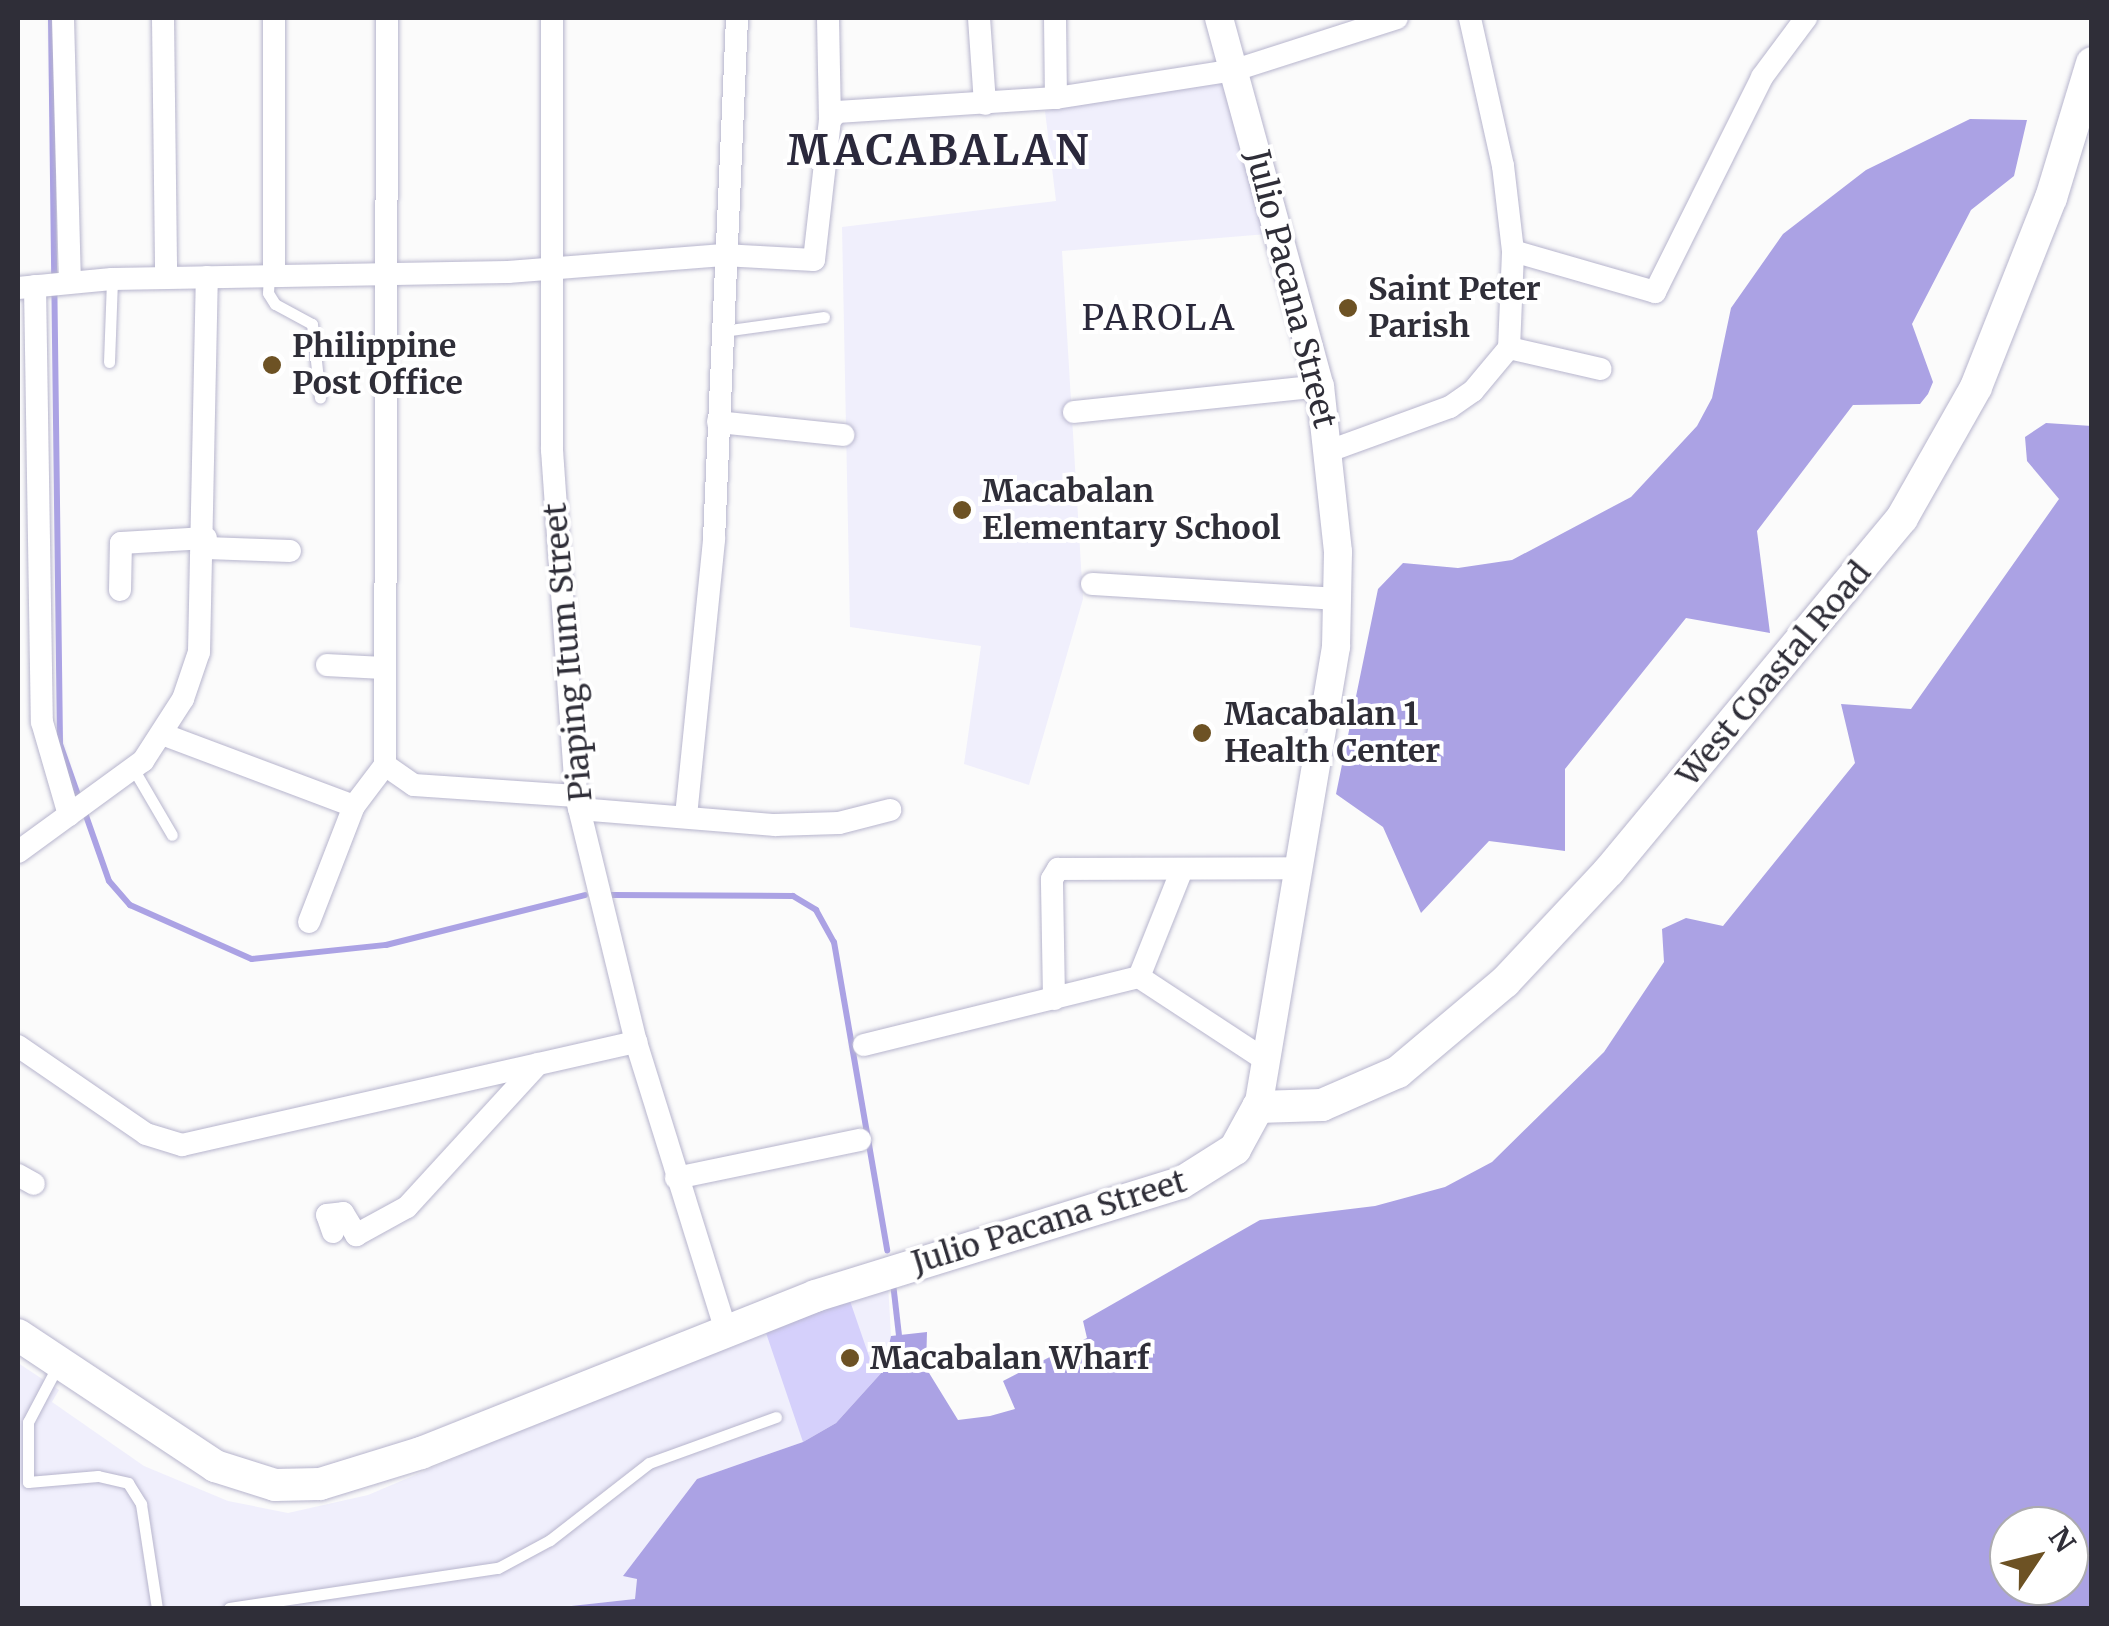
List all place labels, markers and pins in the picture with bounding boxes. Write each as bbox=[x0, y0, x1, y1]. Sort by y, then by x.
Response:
place label: Saint Peter Parish bbox=[1368, 271, 1541, 346]
marker: Saint Peter Parish bbox=[1337, 297, 1359, 319]
place label: Philippine Post Office bbox=[292, 328, 463, 403]
marker: Philippine Post Office bbox=[261, 354, 283, 376]
place label: Macabalan Elementary School bbox=[982, 473, 1281, 548]
marker: Macabalan Elementary School bbox=[951, 499, 973, 521]
place label: Macabalan 1 Health Center bbox=[1224, 696, 1440, 771]
marker: Macabalan 1 Health Center bbox=[1189, 720, 1215, 746]
place label: Macabalan Wharf bbox=[870, 1339, 1150, 1377]
marker: Macabalan Wharf bbox=[839, 1347, 861, 1369]

